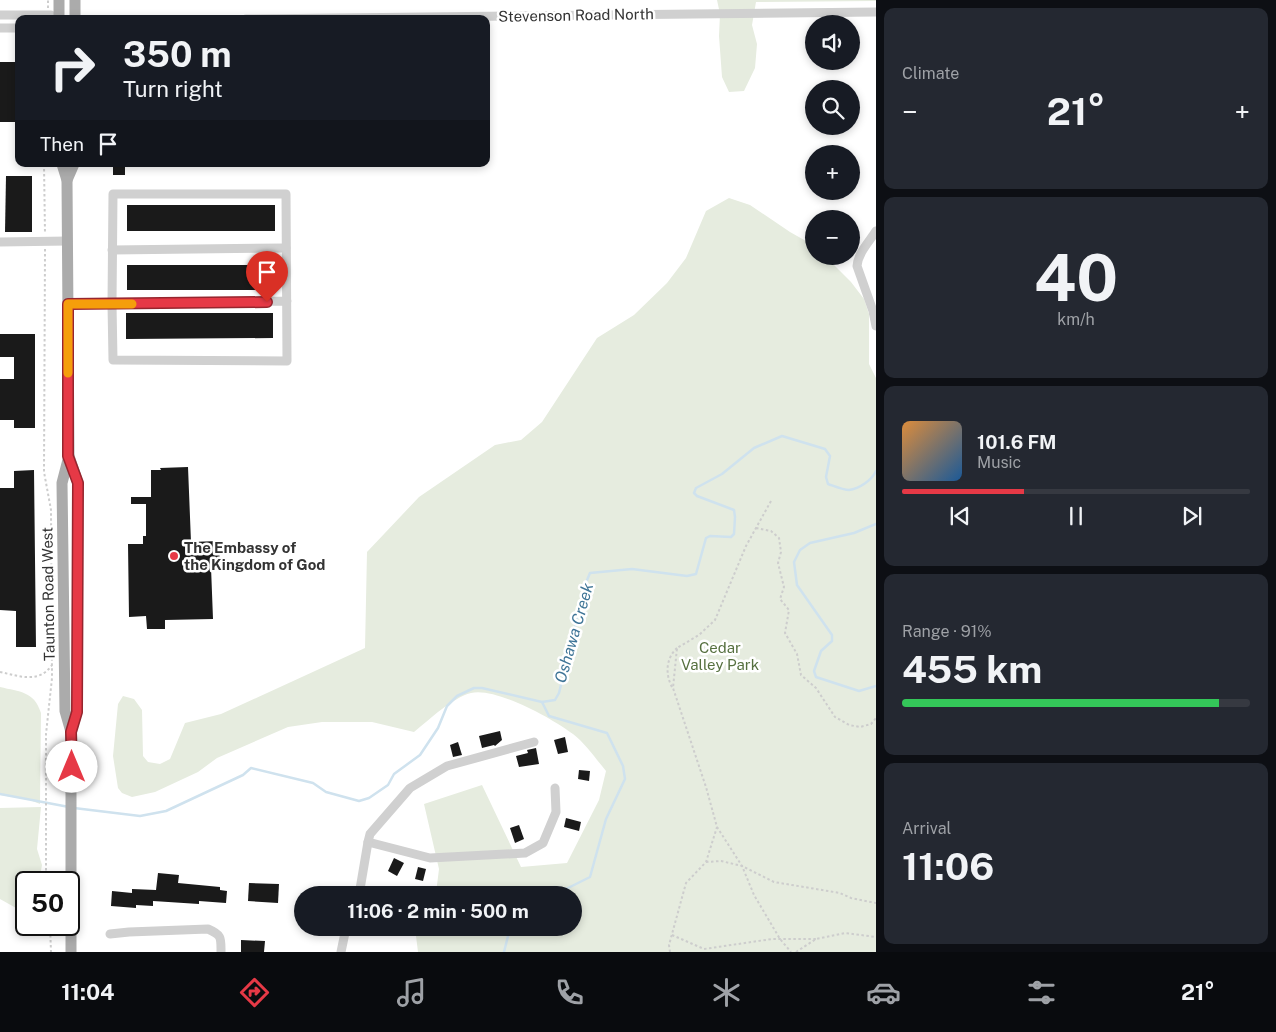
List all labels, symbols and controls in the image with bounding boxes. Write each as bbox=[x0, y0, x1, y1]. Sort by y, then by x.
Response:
street label: Stevenson Road North bbox=[498, 5, 654, 25]
map controls bbox=[805, 15, 860, 265]
button: sound bbox=[805, 15, 860, 70]
text: 350 m bbox=[123, 34, 232, 75]
icon: right bbox=[40, 35, 105, 100]
text: Climate bbox=[902, 64, 959, 83]
text: Turn right bbox=[123, 76, 223, 102]
button: search bbox=[805, 80, 860, 135]
text: 21° bbox=[1047, 89, 1105, 134]
text: − bbox=[902, 95, 918, 128]
text: + bbox=[1234, 95, 1250, 128]
icon: arrive bbox=[94, 130, 122, 158]
text: Then bbox=[40, 133, 84, 155]
button: + bbox=[805, 145, 860, 200]
button: − bbox=[805, 210, 860, 265]
text: 40 bbox=[1034, 239, 1118, 316]
pin bbox=[246, 251, 288, 302]
icon: arrive bbox=[253, 258, 281, 286]
text: km/h bbox=[1057, 310, 1095, 329]
text: 101.6 FM bbox=[977, 431, 1057, 453]
text: Music bbox=[977, 453, 1021, 472]
icon: previous bbox=[946, 502, 974, 530]
icon: pause bbox=[1062, 502, 1090, 530]
icon: next bbox=[1178, 502, 1206, 530]
street label: Taunton Road West bbox=[38, 527, 58, 661]
place label: The Embassy of the Kingdom of God bbox=[184, 539, 325, 573]
marker: The Embassy of the Kingdom of God bbox=[168, 550, 180, 562]
water label: Oshawa Creek bbox=[551, 581, 597, 685]
text: Range · 91% bbox=[902, 622, 992, 641]
park label: Cedar Valley Park bbox=[681, 639, 759, 673]
text: 455 km bbox=[902, 647, 1042, 692]
position arrow bbox=[45, 740, 97, 792]
text: Arrival bbox=[902, 819, 951, 838]
text: 11:06 bbox=[902, 844, 994, 889]
speed limit sign: 50 bbox=[15, 871, 80, 936]
text: 11:06 · 2 min · 500 m bbox=[347, 900, 529, 922]
icon: directions bbox=[237, 975, 272, 1010]
icon: music bbox=[394, 975, 429, 1010]
icon: phone bbox=[552, 975, 587, 1010]
icon: climate bbox=[709, 975, 744, 1010]
icon: car bbox=[866, 975, 901, 1010]
icon: filters bbox=[1024, 975, 1059, 1010]
text: 11:04 bbox=[61, 979, 114, 1005]
text: 21° bbox=[1181, 979, 1215, 1005]

